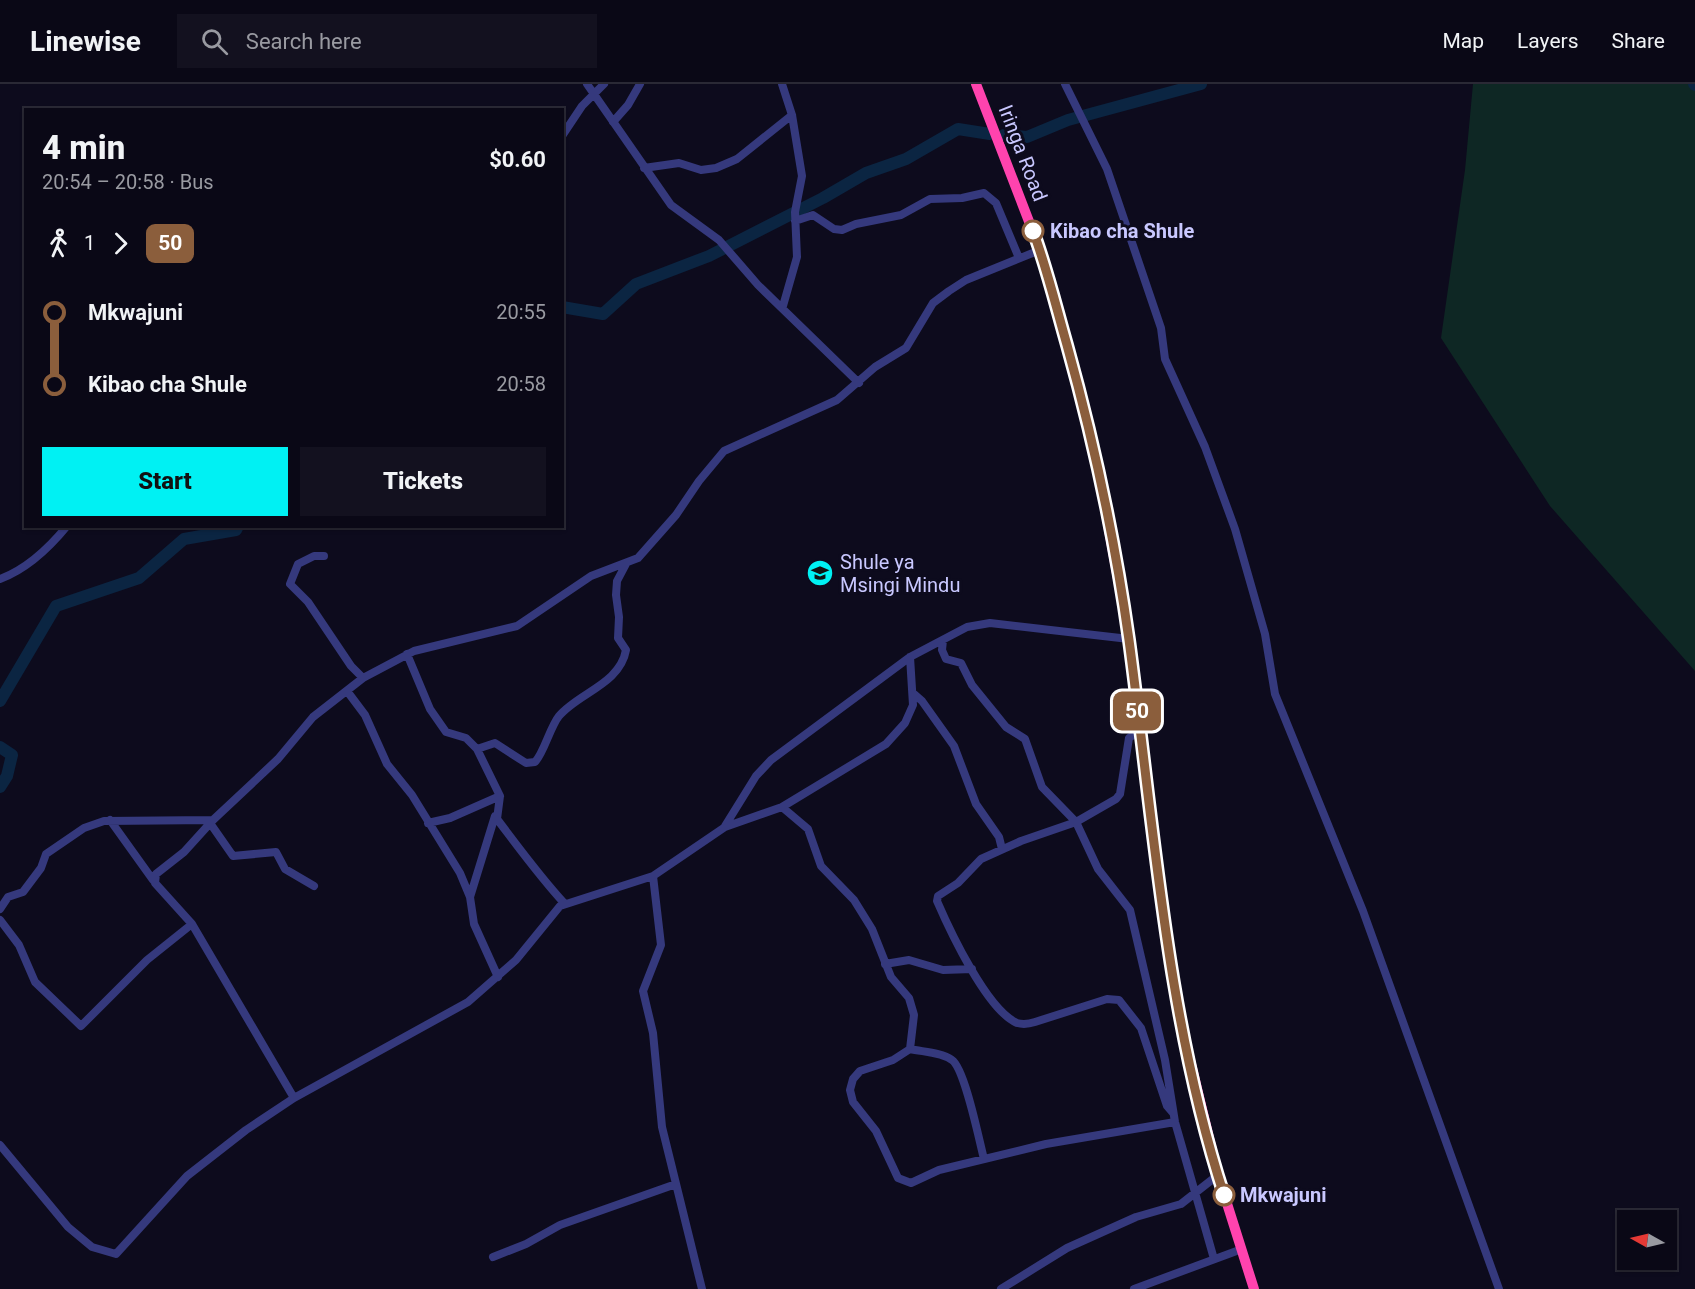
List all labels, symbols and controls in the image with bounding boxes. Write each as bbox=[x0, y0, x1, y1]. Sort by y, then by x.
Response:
search box bbox=[177, 14, 597, 68]
text: Linewise bbox=[30, 25, 141, 58]
icon: search bbox=[198, 25, 231, 58]
text: Search here bbox=[246, 29, 362, 54]
text: Map bbox=[1442, 29, 1484, 53]
text: Layers bbox=[1517, 29, 1578, 53]
text: Share bbox=[1611, 29, 1665, 53]
street label: Iringa Road bbox=[994, 102, 1052, 204]
text: 4 min bbox=[42, 128, 125, 167]
text: $0.60 bbox=[489, 147, 546, 172]
text: 20:54 – 20:58 · Bus bbox=[42, 170, 214, 194]
place label: Kibao cha Shule bbox=[1050, 219, 1195, 243]
marker: Kibao cha Shule bbox=[1022, 220, 1044, 242]
icon: walk bbox=[42, 227, 75, 260]
icon: forward bbox=[104, 227, 137, 260]
text: 1 bbox=[84, 231, 95, 255]
text: 50 bbox=[158, 231, 182, 255]
text: Mkwajuni bbox=[88, 300, 183, 325]
text: 20:55 bbox=[496, 300, 546, 324]
text: Kibao cha Shule bbox=[88, 372, 247, 397]
text: 20:58 bbox=[496, 372, 546, 396]
button: Start bbox=[42, 447, 288, 516]
button: Tickets bbox=[300, 447, 546, 516]
place label: Shule ya Msingi Mindu bbox=[840, 550, 960, 597]
school or university icon: Shule ya Msingi Mindu bbox=[805, 558, 835, 588]
line badge: 50 bbox=[1110, 692, 1164, 730]
text: 50 bbox=[1125, 699, 1149, 723]
place label: Mkwajuni bbox=[1240, 1183, 1327, 1207]
marker: Mkwajuni bbox=[1213, 1184, 1235, 1206]
north arrow bbox=[1617, 1210, 1677, 1270]
map controls bbox=[1617, 1210, 1677, 1270]

